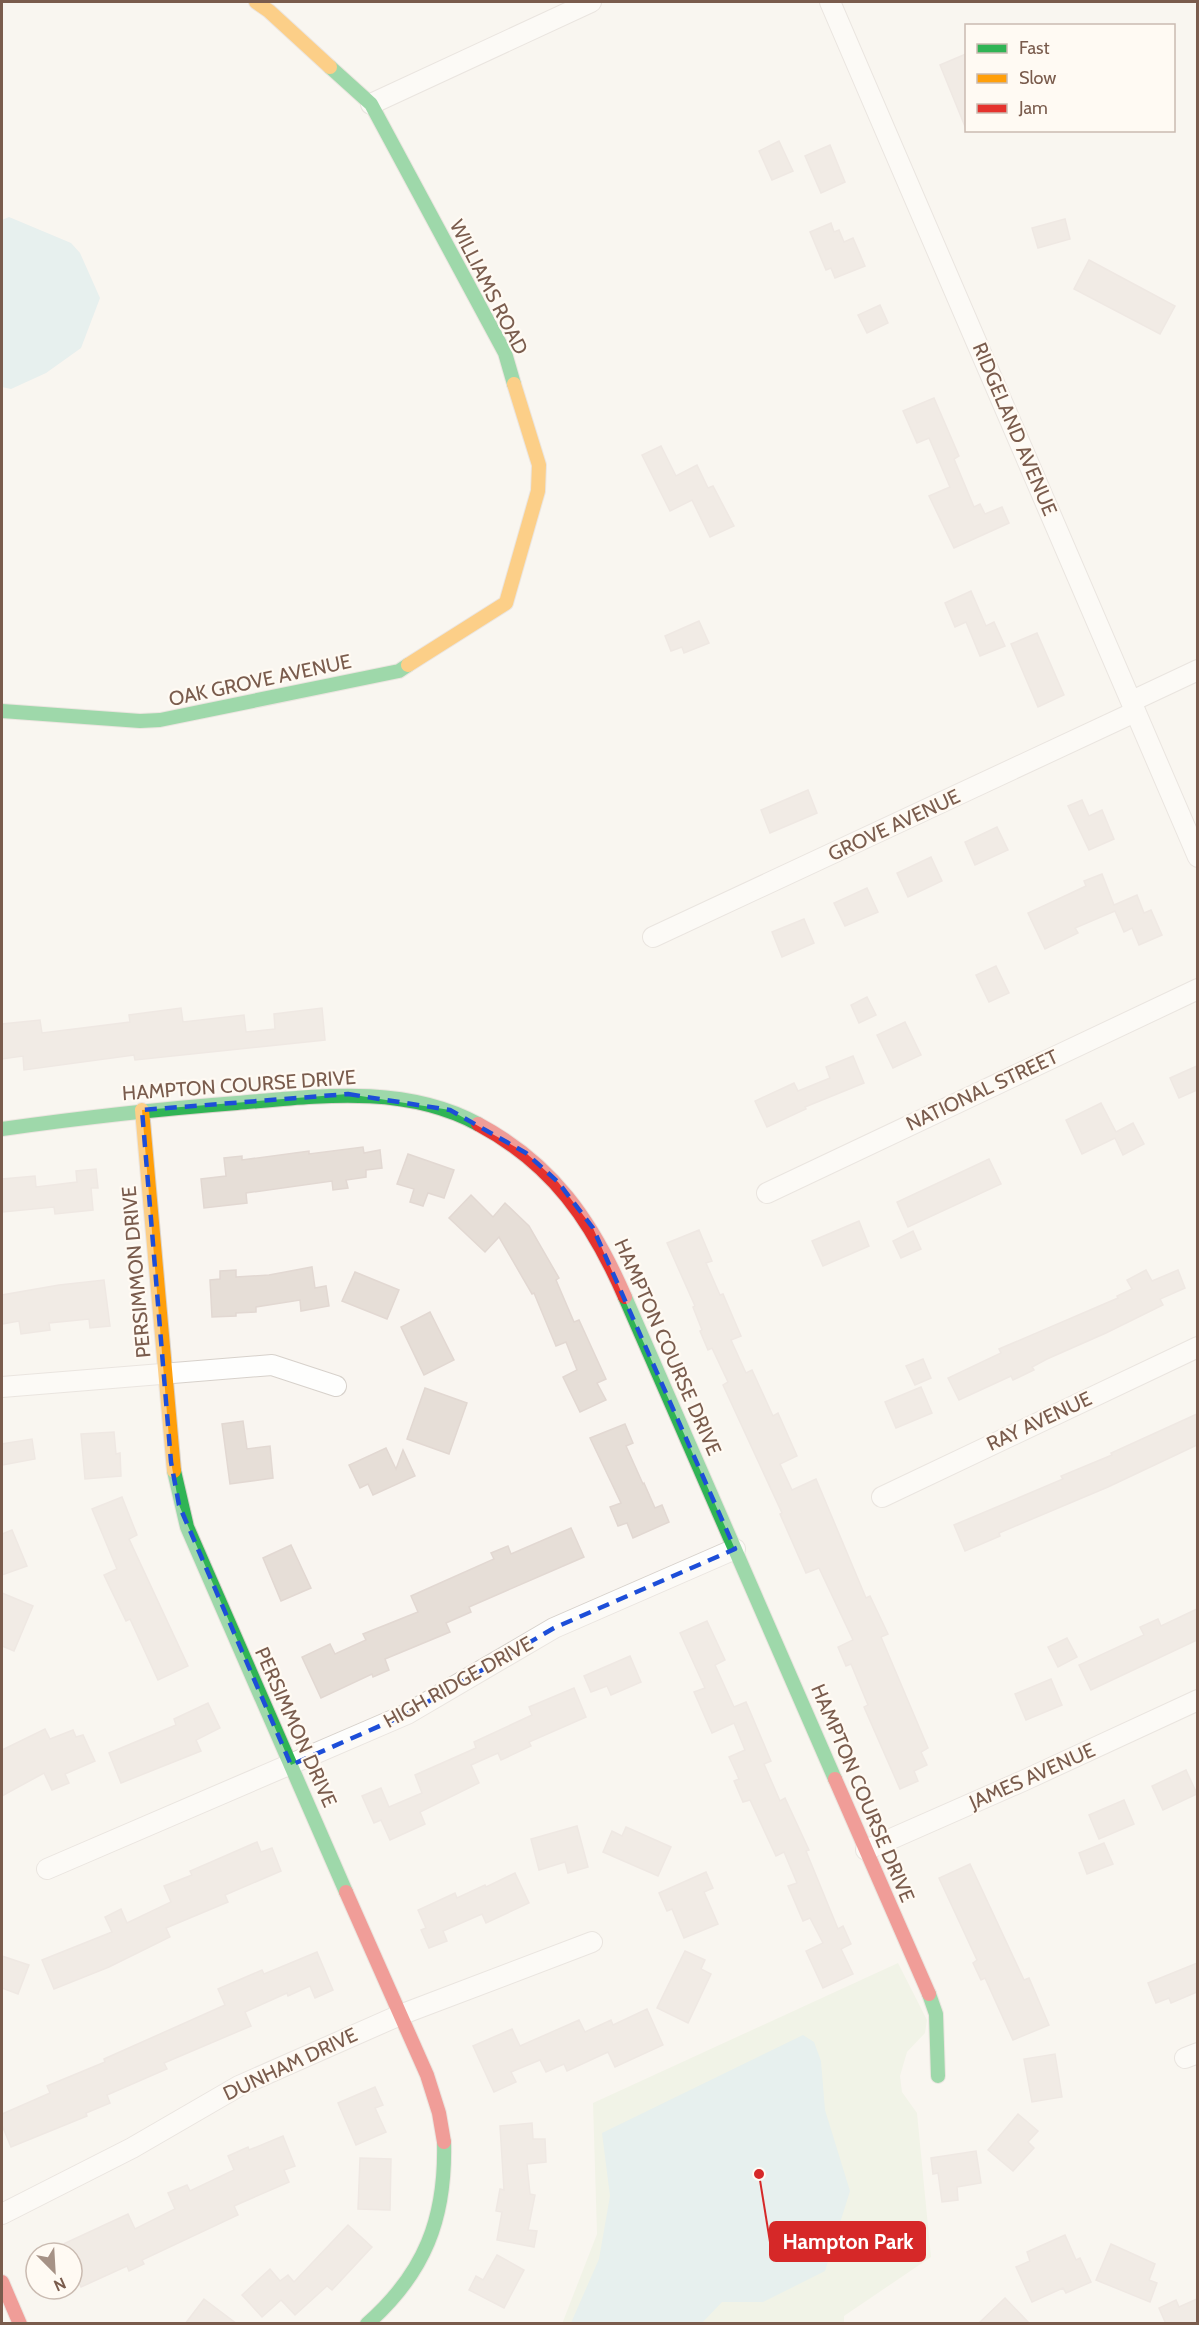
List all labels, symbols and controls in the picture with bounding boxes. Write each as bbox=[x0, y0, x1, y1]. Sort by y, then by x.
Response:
legend bbox=[965, 24, 1175, 132]
text: Fast bbox=[1019, 37, 1050, 59]
text: Slow bbox=[1019, 67, 1056, 89]
text: Jam bbox=[1018, 97, 1048, 119]
street label: WILLIAMS ROAD bbox=[445, 216, 533, 358]
street label: RIDGELAND AVENUE bbox=[968, 339, 1062, 519]
street label: OAK GROVE AVENUE bbox=[167, 649, 353, 711]
street label: GROVE AVENUE bbox=[824, 784, 964, 866]
street label: NATIONAL STREET bbox=[902, 1044, 1062, 1136]
street label: HAMPTON COURSE DRIVE bbox=[121, 1065, 357, 1105]
street label: PERSIMMON DRIVE bbox=[117, 1185, 155, 1359]
street label: HAMPTON COURSE DRIVE bbox=[609, 1235, 727, 1459]
street label: RAY AVENUE bbox=[983, 1386, 1095, 1456]
street label: HIGH RIDGE DRIVE bbox=[379, 1631, 537, 1733]
street label: PERSIMMON DRIVE bbox=[250, 1643, 342, 1811]
street label: HAMPTON COURSE DRIVE bbox=[806, 1680, 920, 1906]
street label: JAMES AVENUE bbox=[964, 1738, 1099, 1815]
street label: DUNHAM DRIVE bbox=[219, 2022, 361, 2106]
callout: Hampton Park bbox=[770, 2222, 925, 2261]
text: Hampton Park bbox=[782, 2229, 914, 2254]
north arrow bbox=[24, 2241, 84, 2301]
text: N bbox=[51, 2273, 69, 2295]

